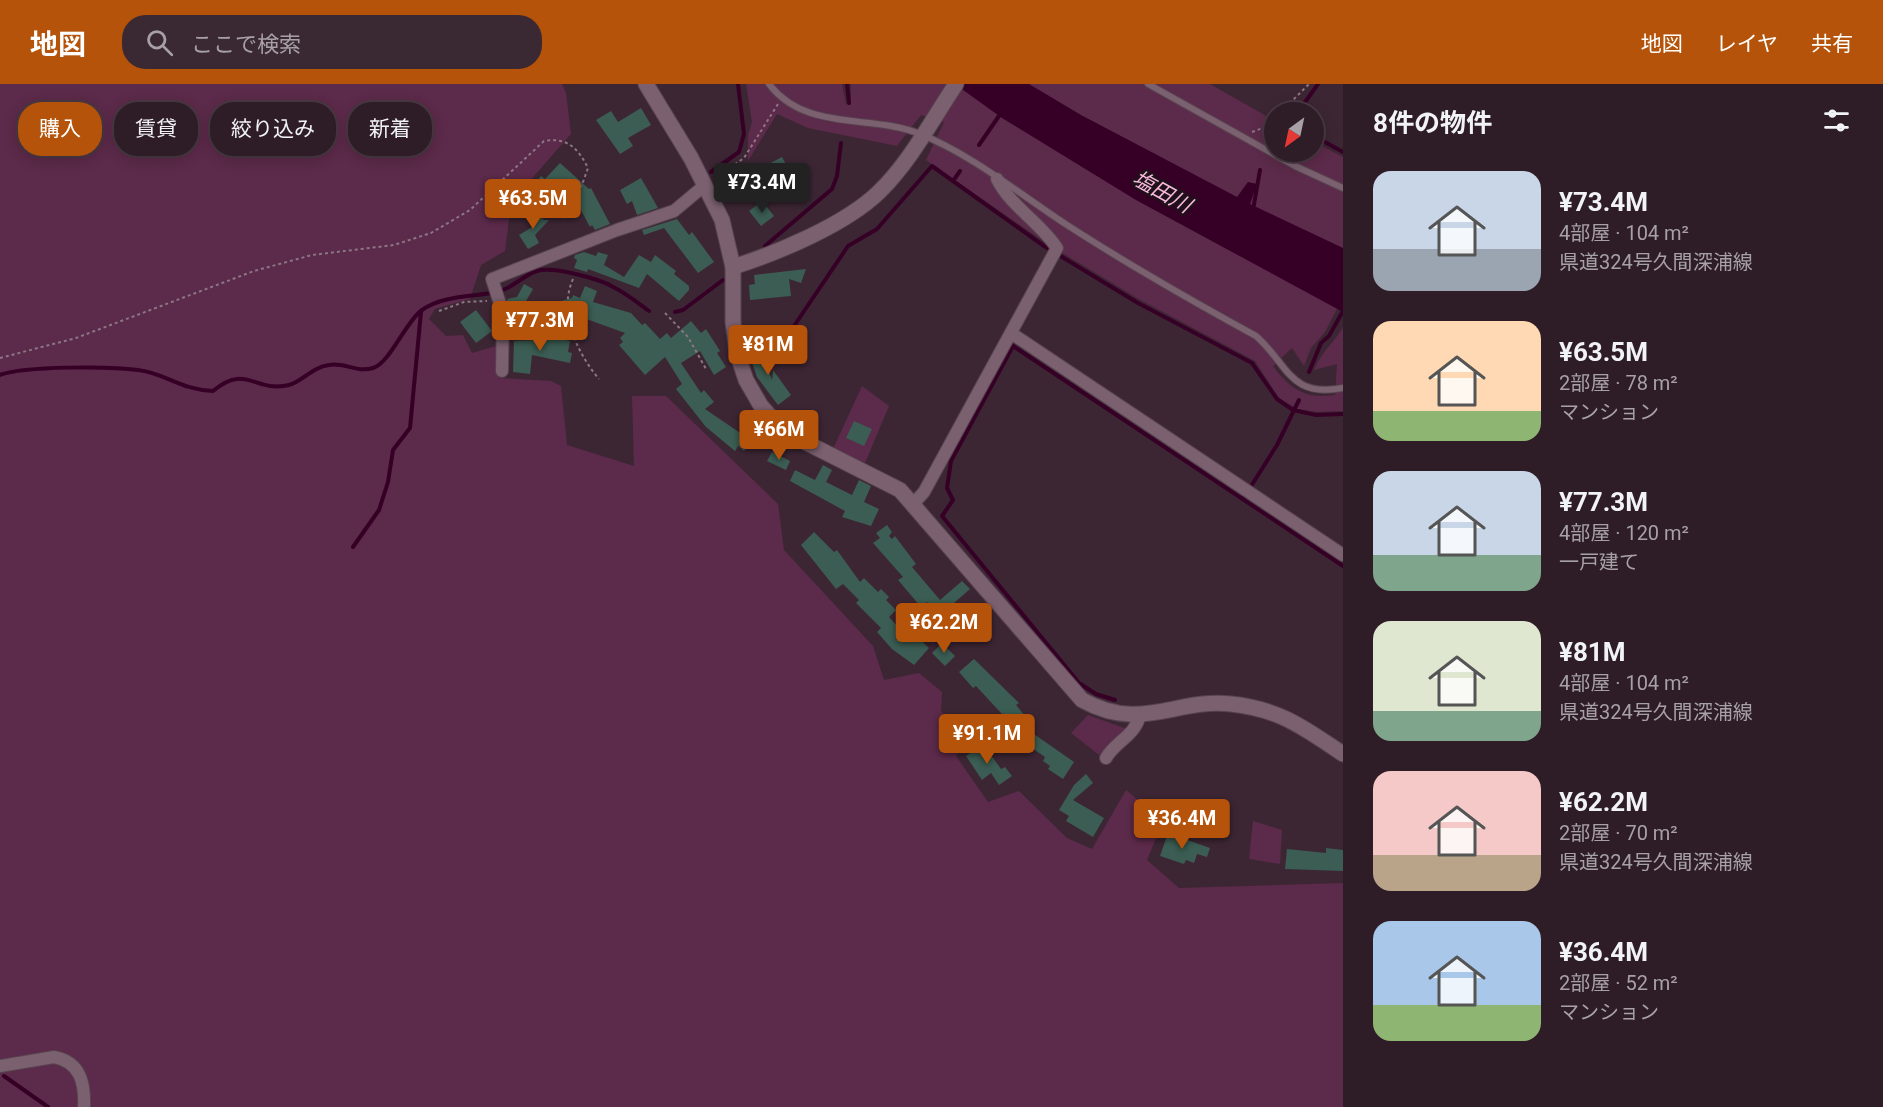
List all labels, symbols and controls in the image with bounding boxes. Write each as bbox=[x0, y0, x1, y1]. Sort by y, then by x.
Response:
search box bbox=[122, 15, 542, 69]
icon: search bbox=[143, 26, 176, 59]
text: 地図 bbox=[30, 28, 86, 61]
text: ここで検索 bbox=[191, 32, 301, 57]
text: 地図 bbox=[1641, 32, 1683, 56]
text: レイヤ bbox=[1716, 32, 1778, 56]
text: 共有 bbox=[1811, 32, 1853, 56]
chip: 購入 bbox=[18, 102, 102, 156]
chip: 賃貸 bbox=[114, 102, 198, 156]
chip: 絞り込み bbox=[210, 102, 336, 156]
chip: 新着 bbox=[348, 102, 432, 156]
north arrow bbox=[1264, 102, 1324, 162]
map controls bbox=[1264, 102, 1324, 162]
icon: filters bbox=[1820, 104, 1853, 137]
text: 8件の物件 bbox=[1373, 108, 1492, 138]
pin: ¥73.4M bbox=[713, 163, 811, 214]
water label: 塩田川 bbox=[1129, 166, 1197, 219]
text: ¥73.4M bbox=[728, 170, 796, 194]
pin: ¥63.5M bbox=[484, 179, 582, 230]
text: ¥63.5M bbox=[499, 186, 567, 210]
text: ¥73.4M bbox=[1559, 187, 1648, 217]
icon: home bbox=[1421, 195, 1493, 267]
text: 4部屋 · 104 m² bbox=[1559, 221, 1689, 245]
text: 県道324号久間深浦線 bbox=[1559, 250, 1753, 274]
pin: ¥77.3M bbox=[491, 301, 589, 352]
text: ¥77.3M bbox=[506, 308, 574, 332]
pin: ¥81M bbox=[732, 325, 804, 376]
text: ¥81M bbox=[742, 332, 794, 356]
text: ¥63.5M bbox=[1559, 337, 1648, 367]
icon: home bbox=[1421, 345, 1493, 417]
text: 2部屋 · 78 m² bbox=[1559, 371, 1678, 395]
text: マンション bbox=[1559, 400, 1659, 424]
pin: ¥66M bbox=[743, 410, 815, 461]
text: ¥66M bbox=[753, 417, 805, 441]
text: ¥77.3M bbox=[1559, 487, 1648, 517]
icon: home bbox=[1421, 495, 1493, 567]
text: 4部屋 · 120 m² bbox=[1559, 521, 1689, 545]
text: 一戸建て bbox=[1559, 550, 1639, 574]
pin: ¥62.2M bbox=[895, 603, 993, 654]
text: ¥62.2M bbox=[910, 610, 978, 634]
text: ¥81M bbox=[1559, 637, 1626, 667]
icon: home bbox=[1421, 645, 1493, 717]
text: 4部屋 · 104 m² bbox=[1559, 671, 1689, 695]
text: 県道324号久間深浦線 bbox=[1559, 700, 1753, 724]
pin: ¥91.1M bbox=[938, 714, 1036, 765]
text: ¥91.1M bbox=[953, 721, 1021, 745]
text: ¥62.2M bbox=[1559, 787, 1648, 817]
icon: home bbox=[1421, 795, 1493, 867]
pin: ¥36.4M bbox=[1133, 799, 1231, 850]
text: ¥36.4M bbox=[1148, 806, 1216, 830]
text: 2部屋 · 70 m² bbox=[1559, 821, 1678, 845]
text: 県道324号久間深浦線 bbox=[1559, 850, 1753, 874]
text: ¥36.4M bbox=[1559, 937, 1648, 967]
icon: home bbox=[1421, 945, 1493, 1017]
text: 2部屋 · 52 m² bbox=[1559, 971, 1678, 995]
text: マンション bbox=[1559, 1000, 1659, 1024]

